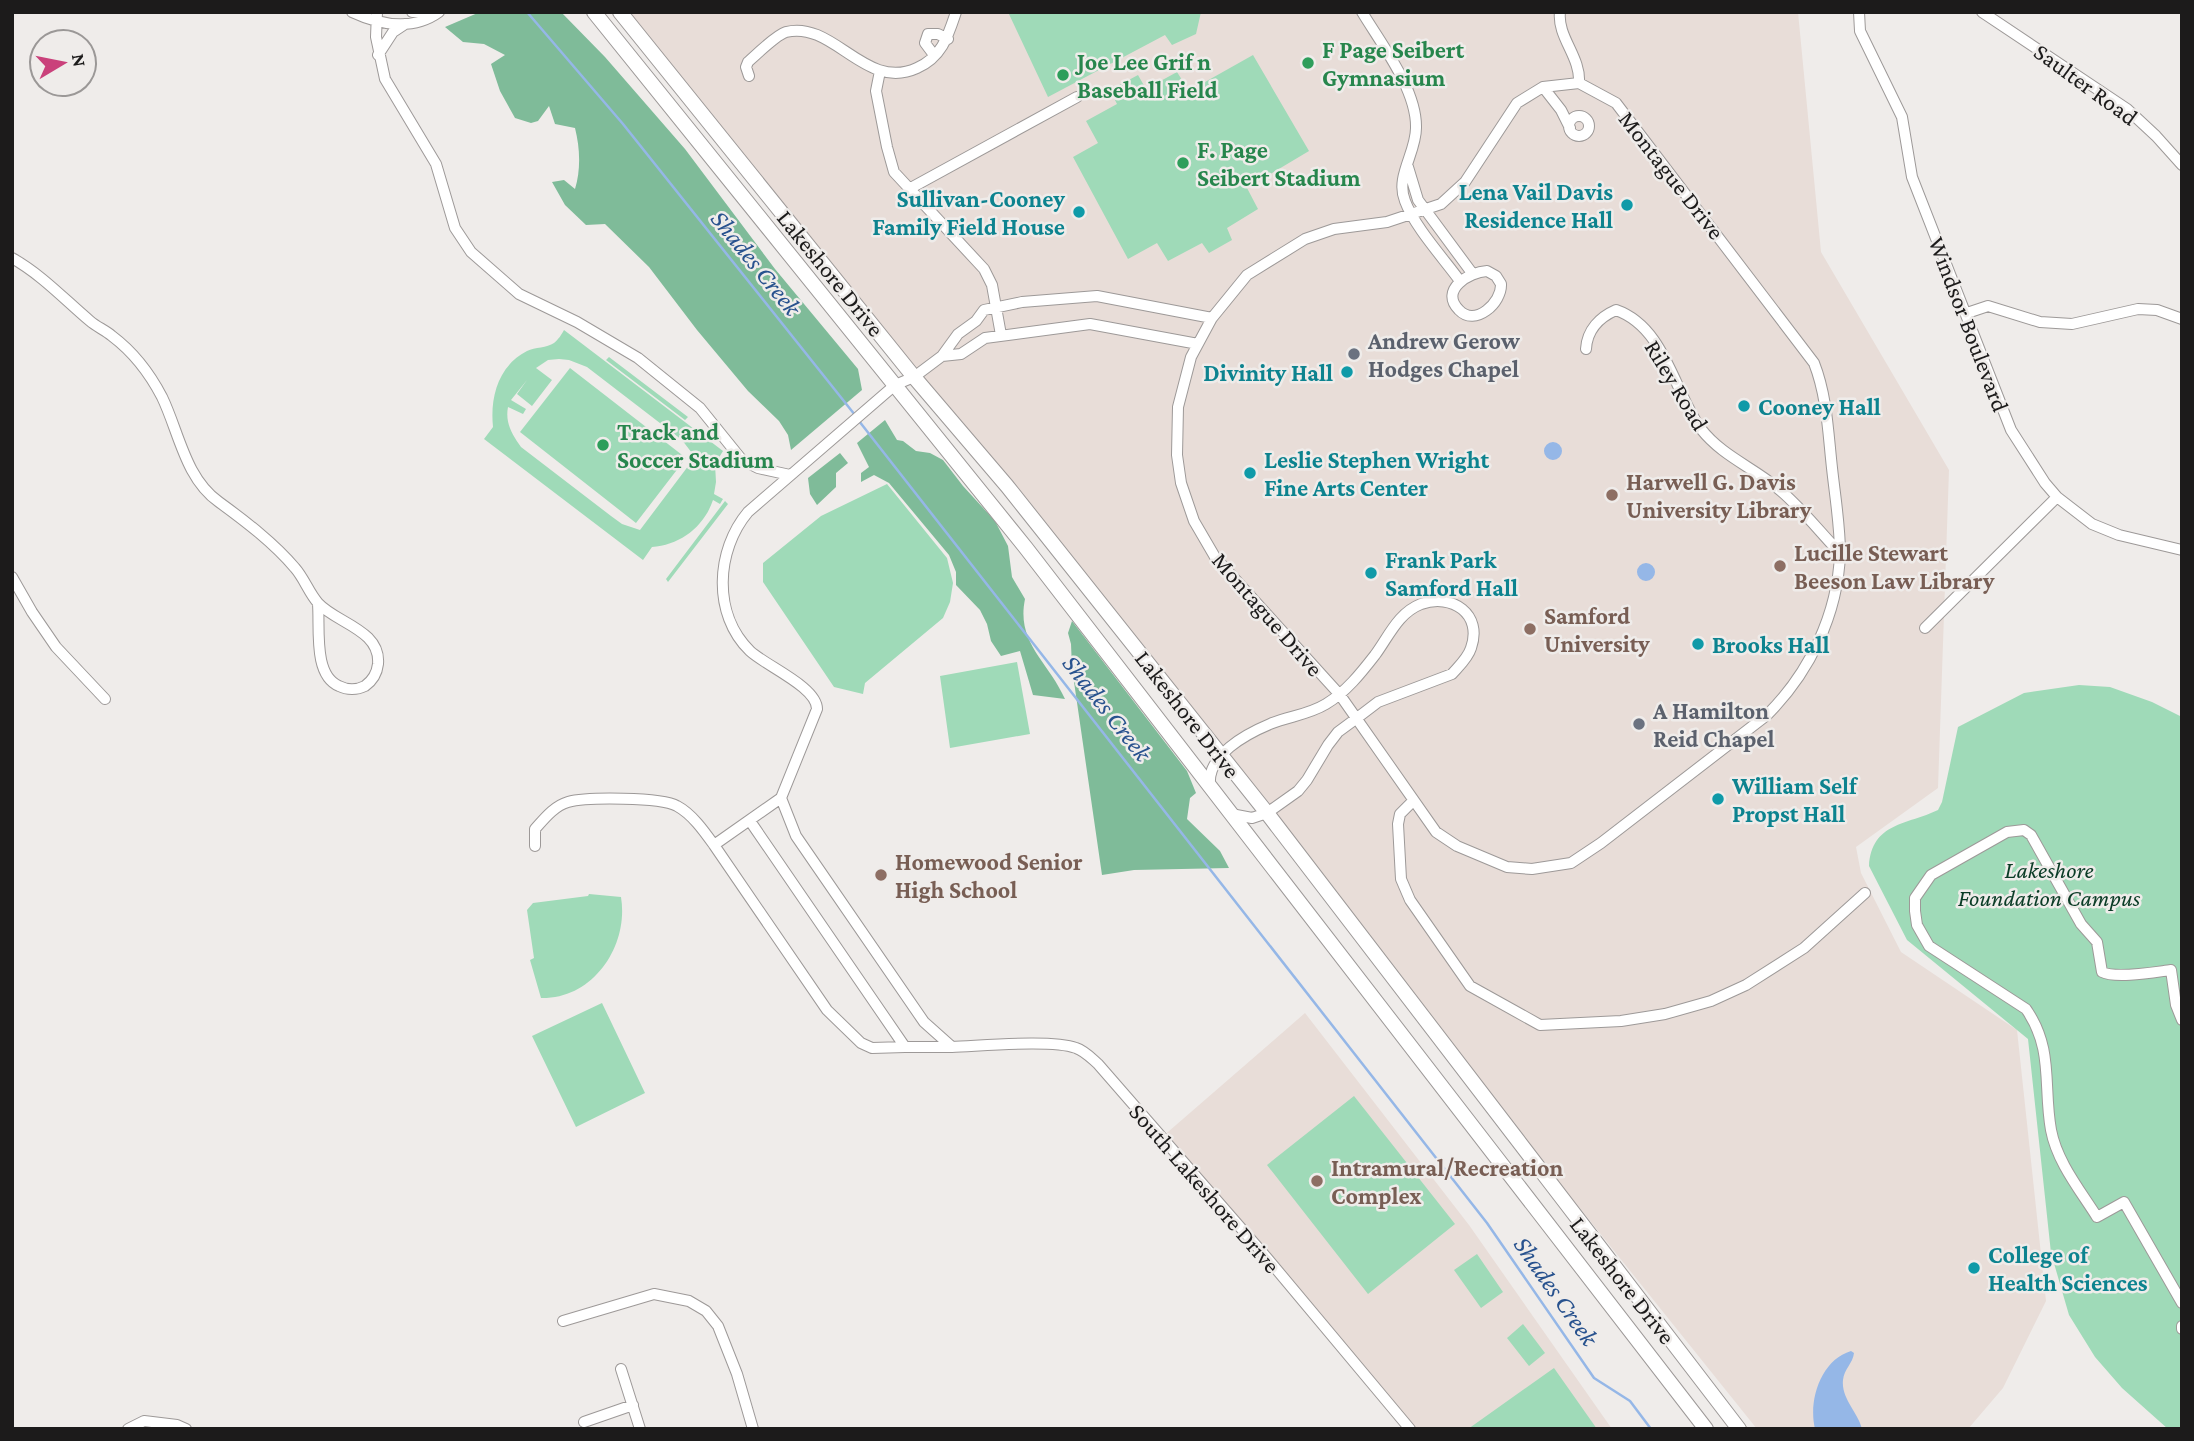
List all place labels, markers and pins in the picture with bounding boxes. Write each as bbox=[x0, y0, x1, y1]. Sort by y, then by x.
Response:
place label: F Page Seibert Gymnasium bbox=[1322, 36, 1465, 91]
place label: Joe Lee Grif n Baseball Field bbox=[1074, 48, 1218, 103]
marker: F Page Seibert Gymnasium bbox=[1300, 55, 1316, 71]
marker: Joe Lee Grif n Baseball Field bbox=[1055, 67, 1071, 83]
place label: F. Page Seibert Stadium bbox=[1197, 136, 1361, 191]
marker: F. Page Seibert Stadium bbox=[1175, 155, 1191, 171]
place label: Lena Vail Davis Residence Hall bbox=[1459, 178, 1613, 233]
place label: Sullivan-Cooney Family Field House bbox=[872, 185, 1065, 240]
marker: Lena Vail Davis Residence Hall bbox=[1619, 197, 1635, 213]
marker: Sullivan-Cooney Family Field House bbox=[1071, 204, 1087, 220]
place label: Andrew Gerow Hodges Chapel bbox=[1367, 327, 1521, 382]
marker: Andrew Gerow Hodges Chapel bbox=[1346, 346, 1362, 362]
place label: Divinity Hall bbox=[1203, 359, 1333, 386]
marker: Divinity Hall bbox=[1339, 364, 1355, 380]
place label: Cooney Hall bbox=[1758, 393, 1881, 420]
marker: Cooney Hall bbox=[1736, 398, 1752, 414]
place label: Track and Soccer Stadium bbox=[617, 418, 775, 473]
marker: Track and Soccer Stadium bbox=[595, 437, 611, 453]
place label: Leslie Stephen Wright Fine Arts Center bbox=[1264, 446, 1490, 501]
marker: Leslie Stephen Wright Fine Arts Center bbox=[1242, 465, 1258, 481]
place label: Harwell G. Davis University Library bbox=[1626, 468, 1812, 523]
marker: Harwell G. Davis University Library bbox=[1604, 487, 1620, 503]
place label: Lucille Stewart Beeson Law Library bbox=[1794, 539, 1995, 594]
place label: Frank Park Samford Hall bbox=[1385, 546, 1518, 601]
marker: Lucille Stewart Beeson Law Library bbox=[1772, 558, 1788, 574]
marker: Frank Park Samford Hall bbox=[1363, 565, 1379, 581]
place label: Samford University bbox=[1544, 602, 1650, 657]
marker: Samford University bbox=[1522, 621, 1538, 637]
place label: Brooks Hall bbox=[1712, 631, 1830, 658]
marker: Brooks Hall bbox=[1690, 636, 1706, 652]
place label: A Hamilton Reid Chapel bbox=[1652, 697, 1775, 752]
marker: A Hamilton Reid Chapel bbox=[1631, 716, 1647, 732]
place label: William Self Propst Hall bbox=[1731, 772, 1859, 827]
marker: William Self Propst Hall bbox=[1710, 791, 1726, 807]
place label: Homewood Senior High School bbox=[895, 848, 1083, 903]
marker: Homewood Senior High School bbox=[873, 867, 889, 883]
place label: Intramural/Recreation Complex bbox=[1331, 1154, 1563, 1209]
marker: Intramural/Recreation Complex bbox=[1309, 1173, 1325, 1189]
place label: College of Health Sciences bbox=[1988, 1241, 2148, 1296]
marker: College of Health Sciences bbox=[1966, 1260, 1982, 1276]

